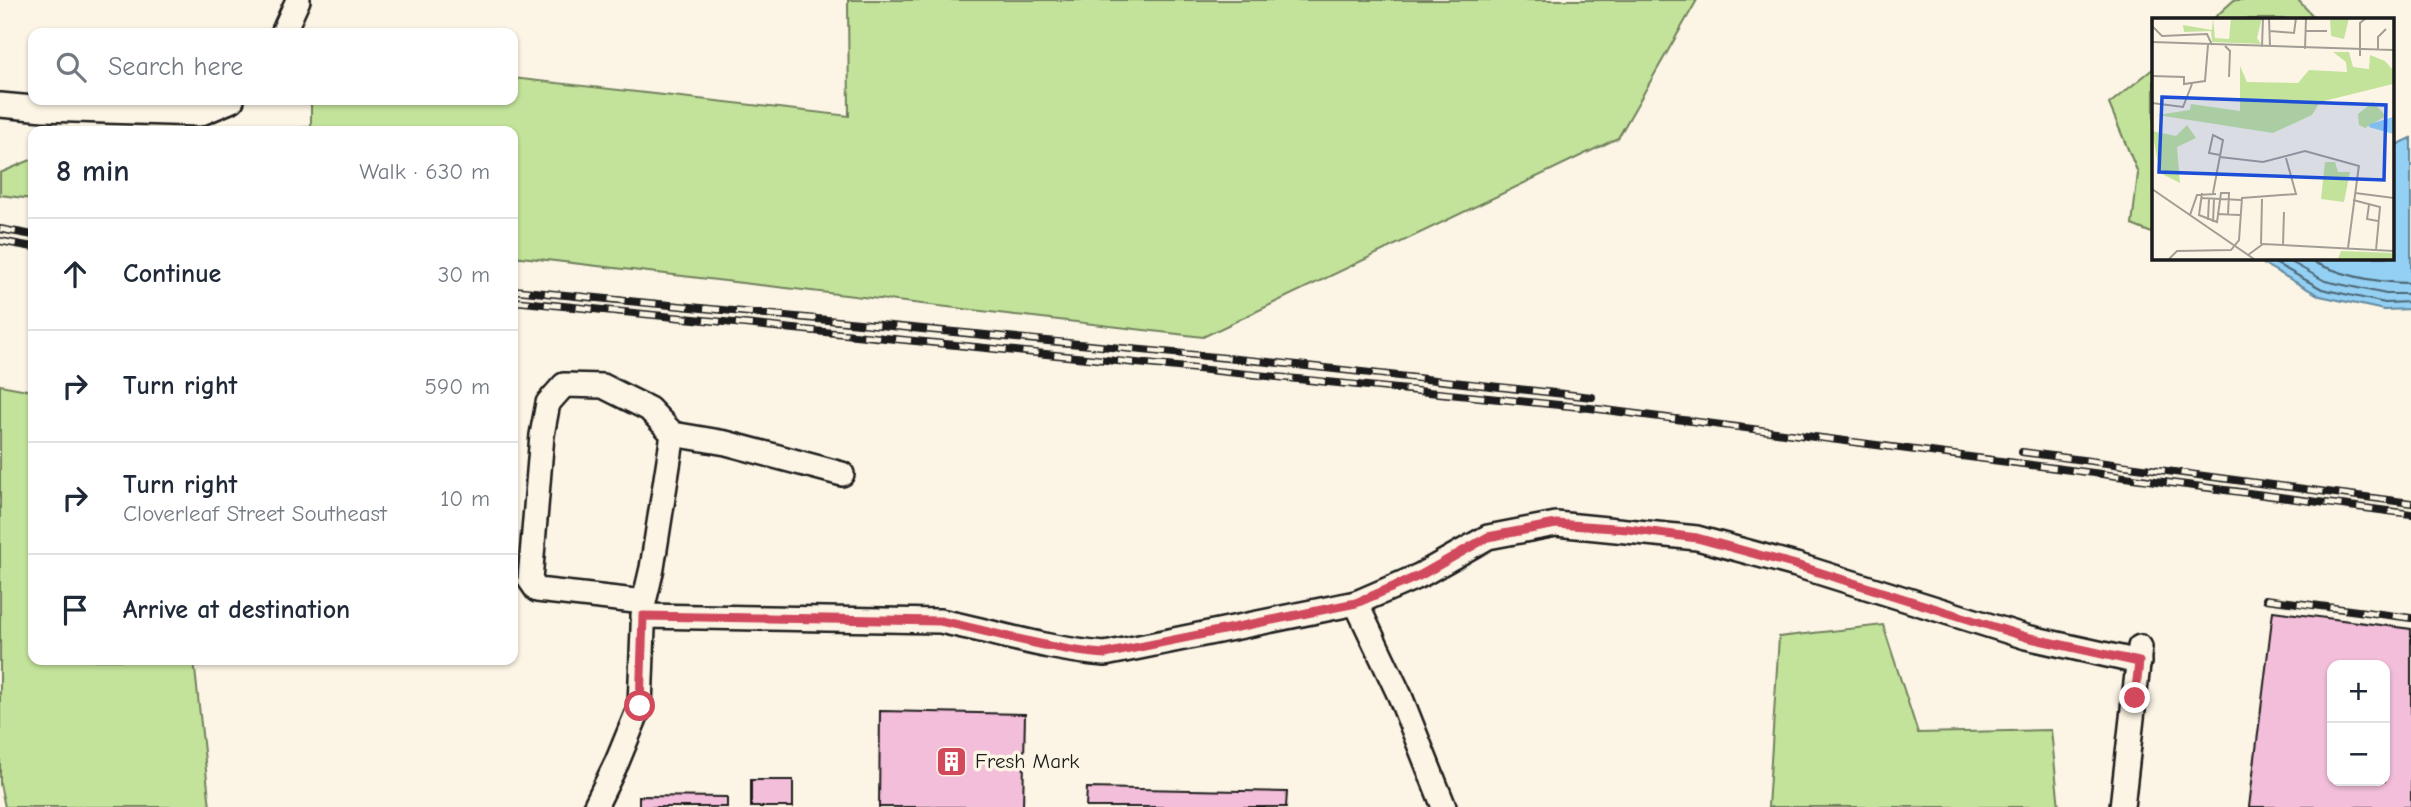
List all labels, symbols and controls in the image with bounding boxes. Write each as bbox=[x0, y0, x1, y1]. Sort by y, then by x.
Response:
inset map bbox=[2152, 18, 2394, 259]
search box bbox=[28, 28, 518, 105]
icon: search bbox=[52, 48, 90, 86]
text: Search here bbox=[108, 52, 243, 82]
text: 8 min bbox=[56, 154, 130, 189]
text: Walk · 630 m bbox=[359, 158, 490, 185]
icon: ahead bbox=[56, 255, 94, 293]
text: Continue bbox=[123, 259, 221, 289]
text: 30 m bbox=[438, 261, 490, 288]
icon: right bbox=[56, 367, 94, 405]
text: Turn right bbox=[123, 371, 237, 401]
text: 590 m bbox=[425, 373, 490, 400]
text: Turn right bbox=[123, 470, 237, 500]
icon: right bbox=[56, 479, 94, 517]
text: 10 m bbox=[440, 485, 490, 512]
text: Cloverleaf Street Southeast bbox=[123, 500, 387, 527]
icon: arrive bbox=[56, 591, 94, 629]
text: Arrive at destination bbox=[123, 595, 350, 625]
map controls bbox=[2327, 660, 2390, 786]
button: + bbox=[2327, 660, 2390, 723]
route end bbox=[2119, 682, 2150, 713]
route start bbox=[624, 690, 655, 721]
button: − bbox=[2327, 723, 2390, 786]
building icon: Fresh Mark bbox=[935, 744, 969, 778]
place label: Fresh Mark bbox=[975, 749, 1080, 773]

